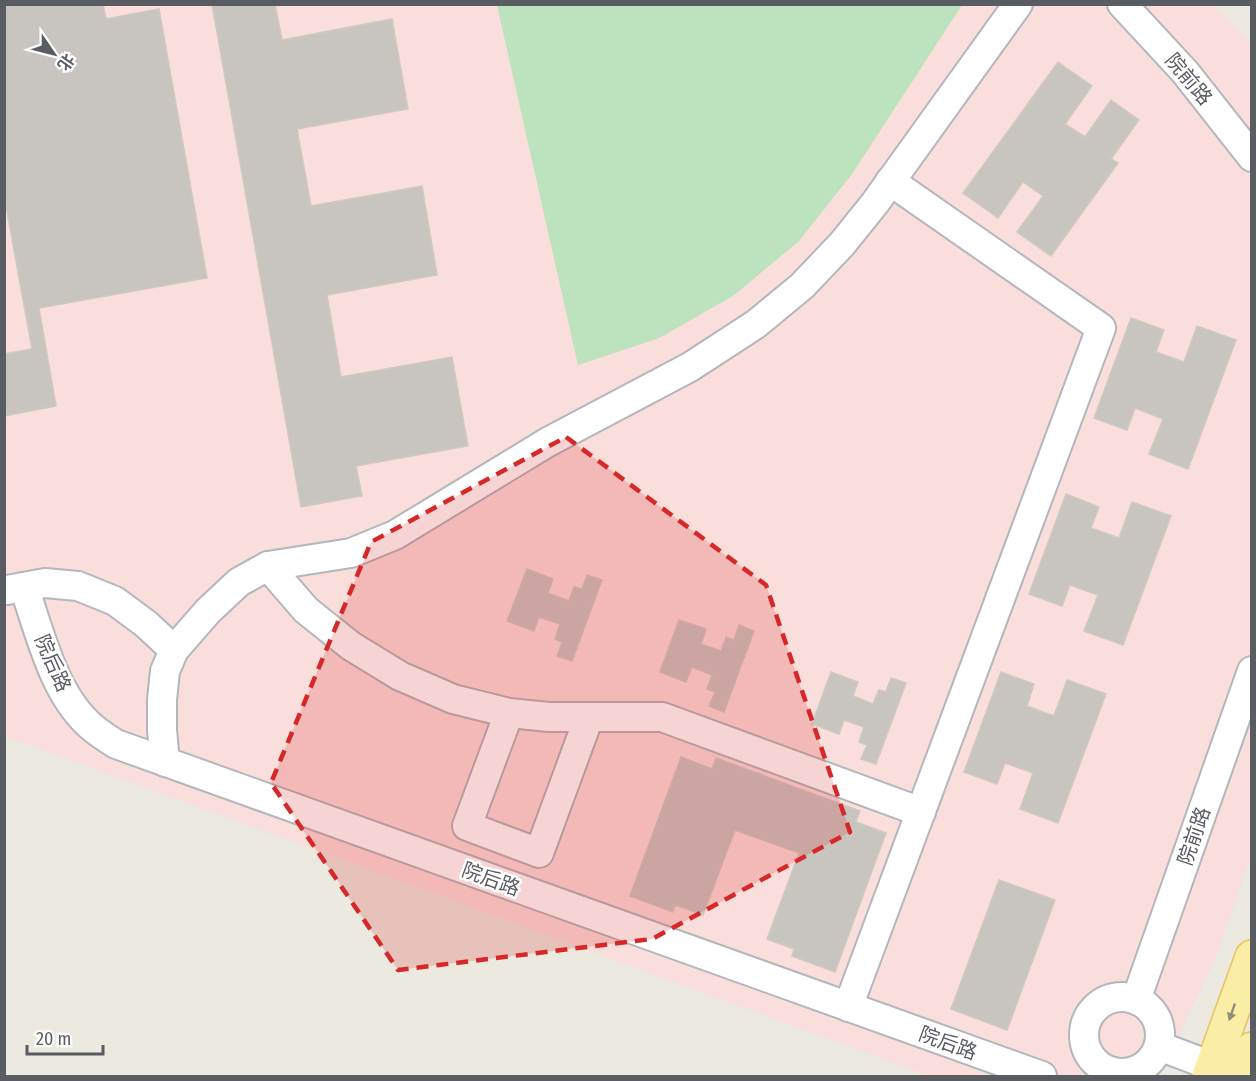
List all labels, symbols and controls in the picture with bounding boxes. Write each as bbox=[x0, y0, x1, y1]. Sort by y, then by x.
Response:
north arrow bbox=[24, 24, 84, 84]
street label: 院前路 bbox=[1161, 48, 1217, 110]
text: 北 bbox=[54, 50, 78, 74]
street label: 院后路 bbox=[30, 631, 76, 695]
street label: 院前路 bbox=[1173, 804, 1215, 868]
street label: 院后路 bbox=[459, 857, 523, 901]
one-way arrow bbox=[1227, 1003, 1237, 1021]
scale bar bbox=[27, 1018, 104, 1056]
street label: 院后路 bbox=[916, 1021, 980, 1065]
text: 20 m bbox=[36, 1028, 71, 1050]

